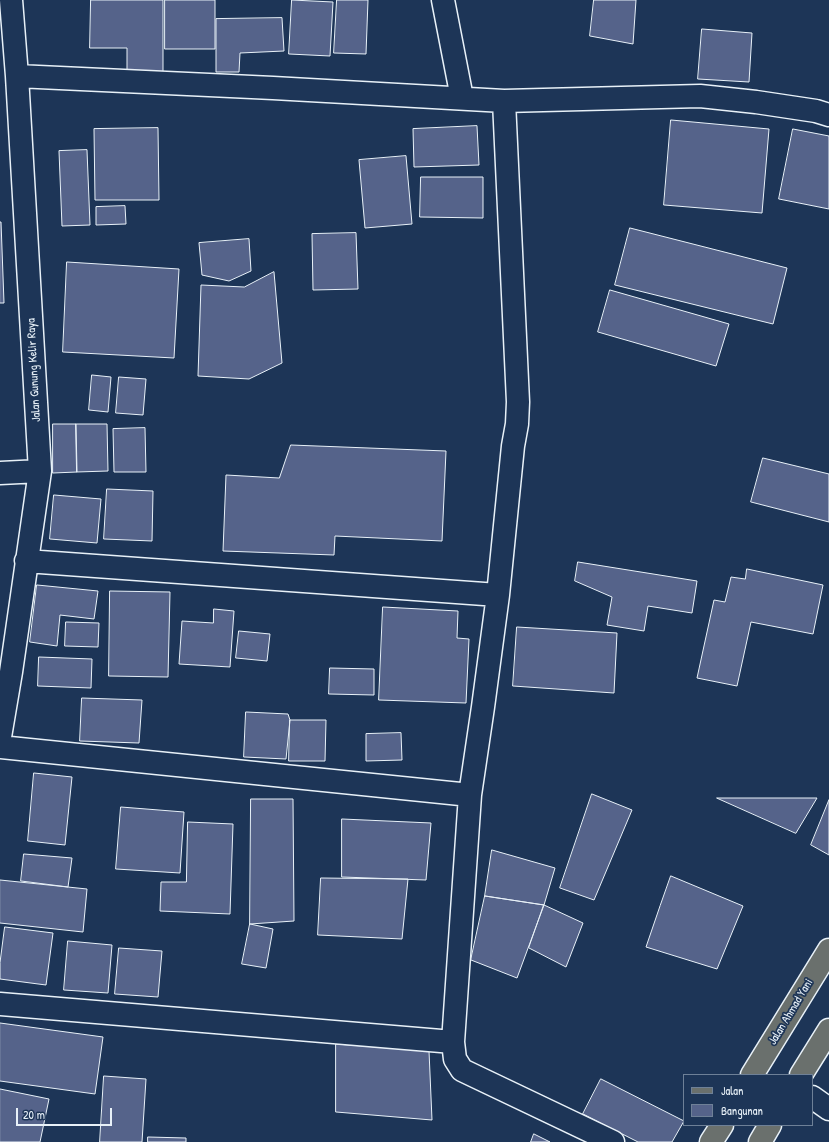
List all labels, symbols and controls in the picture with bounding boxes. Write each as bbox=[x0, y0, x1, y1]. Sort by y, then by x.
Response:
street label: Jalan Gunung Kelir Raya bbox=[24, 318, 44, 422]
street label: Jalan Ahmad Yani bbox=[766, 976, 816, 1048]
legend bbox=[683, 1074, 813, 1126]
text: Jalan bbox=[721, 1082, 743, 1099]
scale bar bbox=[18, 1100, 114, 1126]
text: Bangunan bbox=[721, 1102, 763, 1119]
text: 20 m bbox=[23, 1106, 45, 1123]

